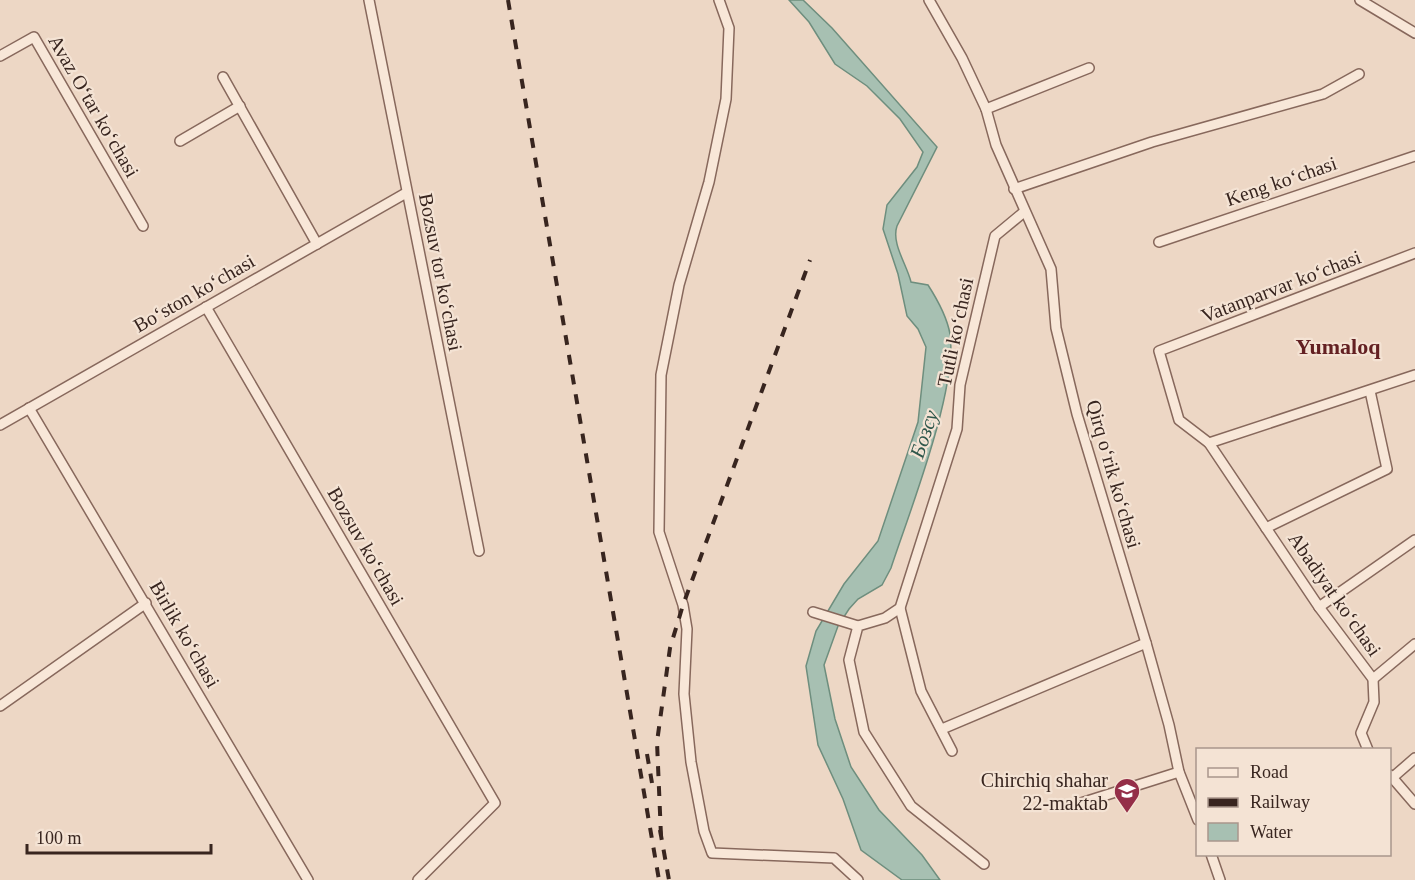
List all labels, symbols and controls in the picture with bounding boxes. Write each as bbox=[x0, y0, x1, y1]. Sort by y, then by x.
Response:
street label: Avaz O‘tar ko‘chasi bbox=[44, 31, 144, 181]
street label: Keng ko‘chasi bbox=[1223, 152, 1340, 211]
street label: Bozsuv tor ko‘chasi bbox=[415, 191, 467, 353]
street label: Vatanparvar ko‘chasi bbox=[1198, 245, 1365, 328]
street label: Bo‘ston ko‘chasi bbox=[130, 249, 259, 337]
street label: Tutli ko‘chasi bbox=[933, 275, 977, 389]
district label: Yumaloq bbox=[1296, 334, 1381, 359]
street label: Qirq o‘rik ko‘chasi bbox=[1081, 397, 1146, 551]
water label: Бозсу bbox=[904, 406, 944, 462]
street label: Bozsuv ko‘chasi bbox=[323, 483, 409, 609]
street label: Abadiyat ko‘chasi bbox=[1283, 528, 1386, 661]
street label: Birlik ko‘chasi bbox=[146, 577, 225, 692]
legend bbox=[1196, 748, 1391, 856]
text: Road bbox=[1250, 762, 1288, 782]
place label: Chirchiq shahar 22-maktab bbox=[981, 769, 1108, 814]
school or university icon: Chirchiq shahar 22-maktab bbox=[1112, 776, 1142, 814]
text: Railway bbox=[1250, 792, 1310, 812]
scale bar bbox=[27, 817, 212, 855]
text: Water bbox=[1250, 822, 1293, 842]
text: 100 m bbox=[36, 828, 82, 848]

